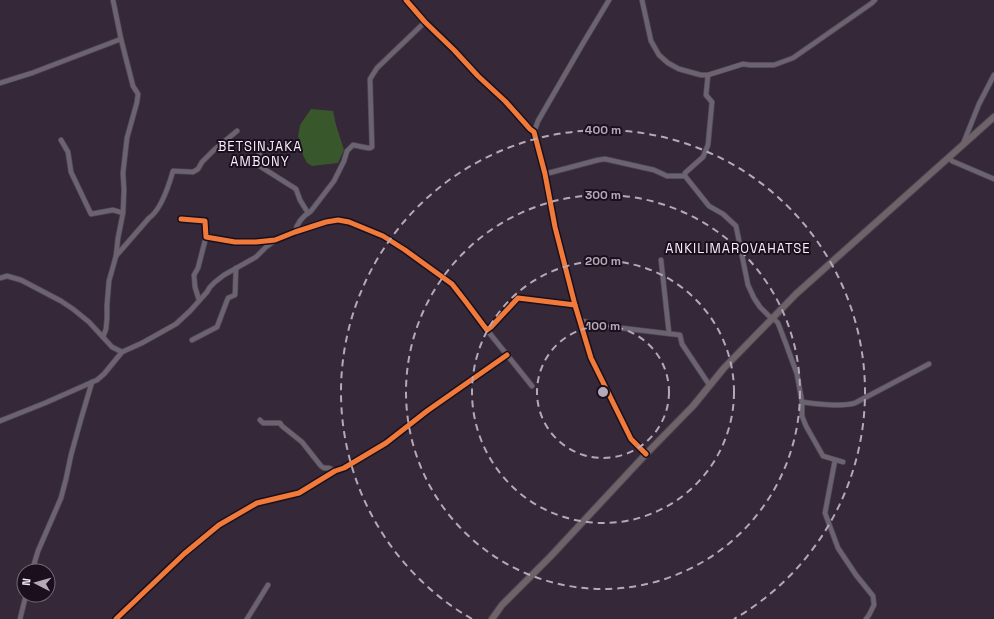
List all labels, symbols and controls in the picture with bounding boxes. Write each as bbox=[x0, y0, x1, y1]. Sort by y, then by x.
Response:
text: 400 m bbox=[585, 122, 621, 138]
district label: BETSINJAKA AMBONY bbox=[218, 138, 302, 170]
text: 300 m bbox=[585, 187, 621, 203]
district label: ANKILIMAROVAHATSE bbox=[665, 240, 811, 257]
text: 200 m bbox=[585, 253, 621, 269]
text: 100 m bbox=[586, 318, 620, 334]
centre of rings bbox=[596, 385, 610, 399]
north arrow bbox=[16, 563, 56, 603]
text: N bbox=[19, 578, 33, 586]

